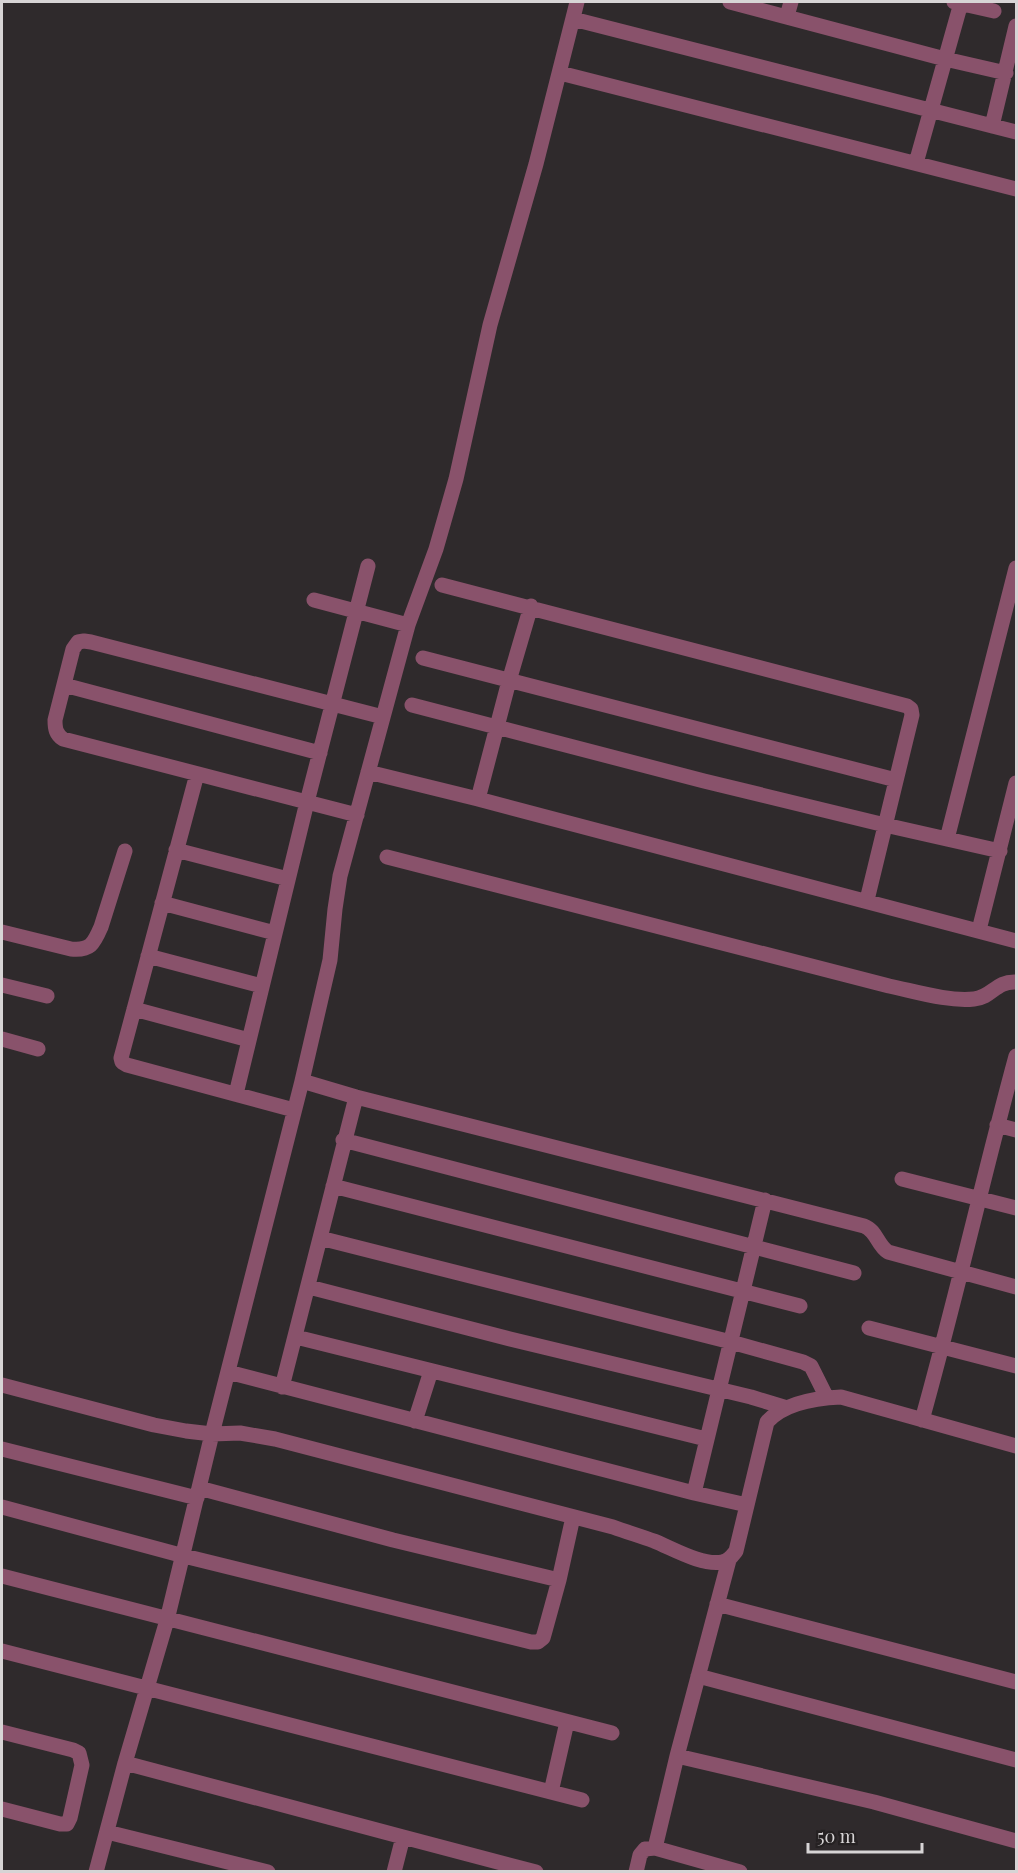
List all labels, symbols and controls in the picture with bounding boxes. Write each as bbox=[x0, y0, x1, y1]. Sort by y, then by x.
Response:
scale bar bbox=[808, 1816, 922, 1854]
text: 50 m bbox=[817, 1824, 856, 1848]

